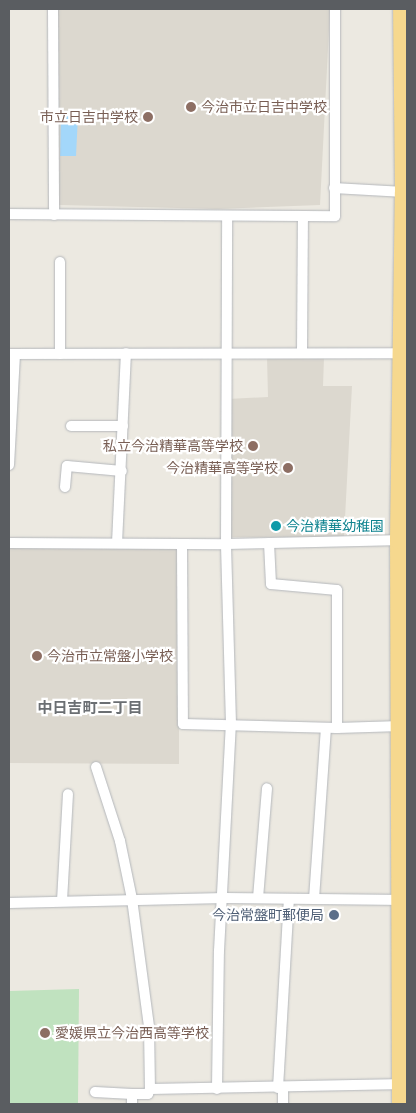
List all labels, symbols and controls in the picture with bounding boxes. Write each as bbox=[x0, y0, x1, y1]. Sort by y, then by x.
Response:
place label: 今治市立日吉中学校 bbox=[201, 99, 327, 115]
marker: 今治市立日吉中学校 bbox=[185, 101, 197, 113]
place label: 市立日吉中学校 bbox=[40, 109, 138, 125]
marker: 市立日吉中学校 bbox=[142, 111, 154, 123]
place label: 私立今治精華高等学校 bbox=[103, 438, 243, 454]
marker: 私立今治精華高等学校 bbox=[247, 440, 259, 452]
place label: 今治精華高等学校 bbox=[166, 460, 278, 476]
marker: 今治精華高等学校 bbox=[282, 462, 294, 474]
place label: 今治精華幼稚園 bbox=[286, 518, 384, 534]
marker: 今治精華幼稚園 bbox=[270, 520, 282, 532]
place label: 今治市立常盤小学校 bbox=[47, 648, 173, 664]
marker: 今治市立常盤小学校 bbox=[31, 650, 43, 662]
district label: 中日吉町二丁目 bbox=[38, 700, 142, 718]
place label: 今治常盤町郵便局 bbox=[212, 907, 324, 923]
marker: 今治常盤町郵便局 bbox=[328, 909, 340, 921]
place label: 愛媛県立今治西高等学校 bbox=[55, 1025, 209, 1041]
marker: 愛媛県立今治西高等学校 bbox=[39, 1027, 51, 1039]

